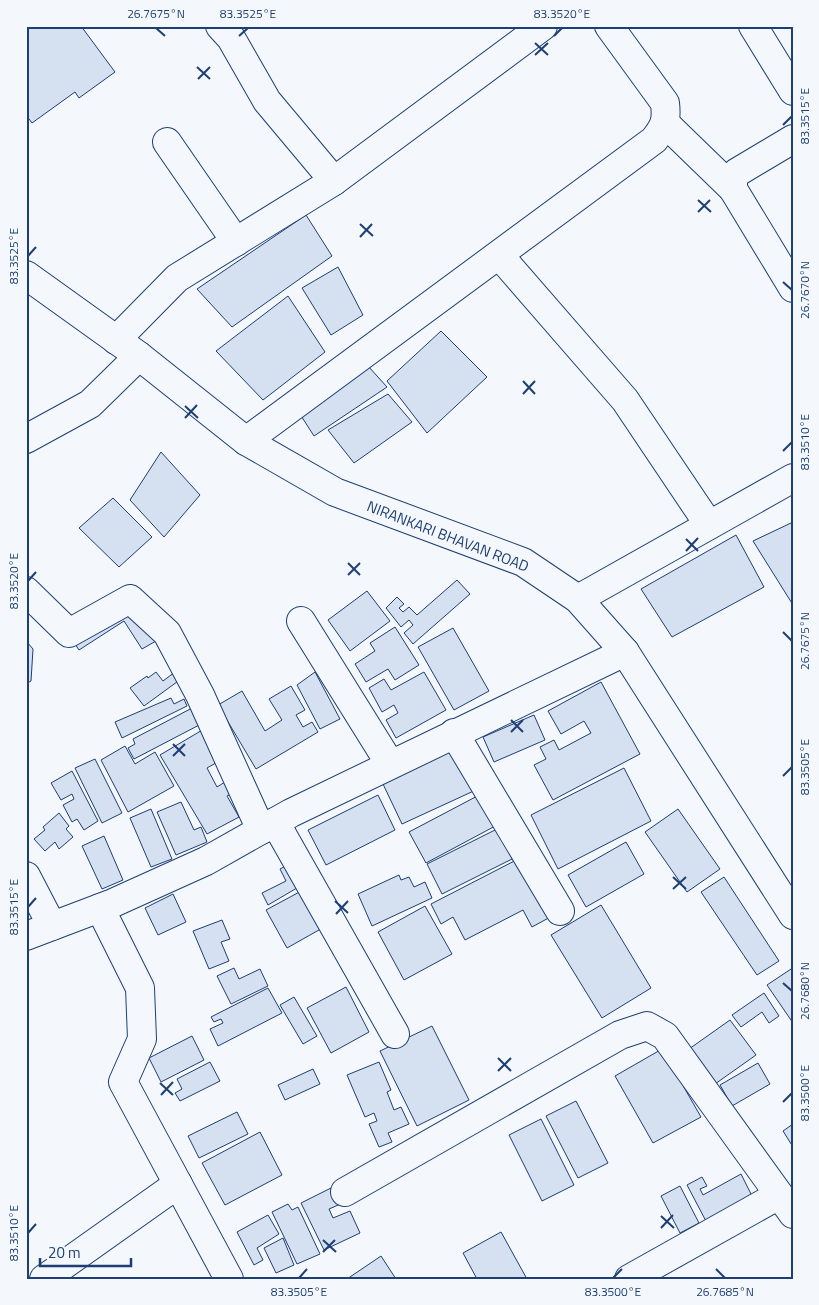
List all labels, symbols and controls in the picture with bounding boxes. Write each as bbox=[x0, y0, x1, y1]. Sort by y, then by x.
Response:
text: 26.7675°N bbox=[127, 4, 185, 23]
text: 83.3525°E bbox=[220, 4, 276, 23]
text: 83.3520°E bbox=[534, 4, 590, 23]
text: 83.3515°E bbox=[795, 88, 814, 144]
text: 83.3525°E bbox=[4, 228, 23, 284]
text: 26.7670°N bbox=[795, 261, 814, 319]
text: 83.3510°E bbox=[795, 414, 814, 470]
street label: NIRANKARI BHAVAN ROAD bbox=[364, 494, 532, 578]
text: 83.3520°E bbox=[4, 553, 23, 609]
text: 26.7675°N bbox=[795, 612, 814, 670]
text: 83.3505°E bbox=[795, 739, 814, 795]
text: 83.3515°E bbox=[4, 879, 23, 935]
text: 26.7680°N bbox=[795, 962, 814, 1020]
text: 83.3500°E bbox=[795, 1065, 814, 1121]
text: 83.3510°E bbox=[4, 1205, 23, 1261]
scale bar bbox=[40, 1235, 131, 1267]
text: 20 m bbox=[48, 1241, 81, 1264]
text: 83.3505°E bbox=[271, 1282, 327, 1301]
text: 83.3500°E bbox=[585, 1282, 641, 1301]
text: 26.7685°N bbox=[696, 1282, 754, 1301]

